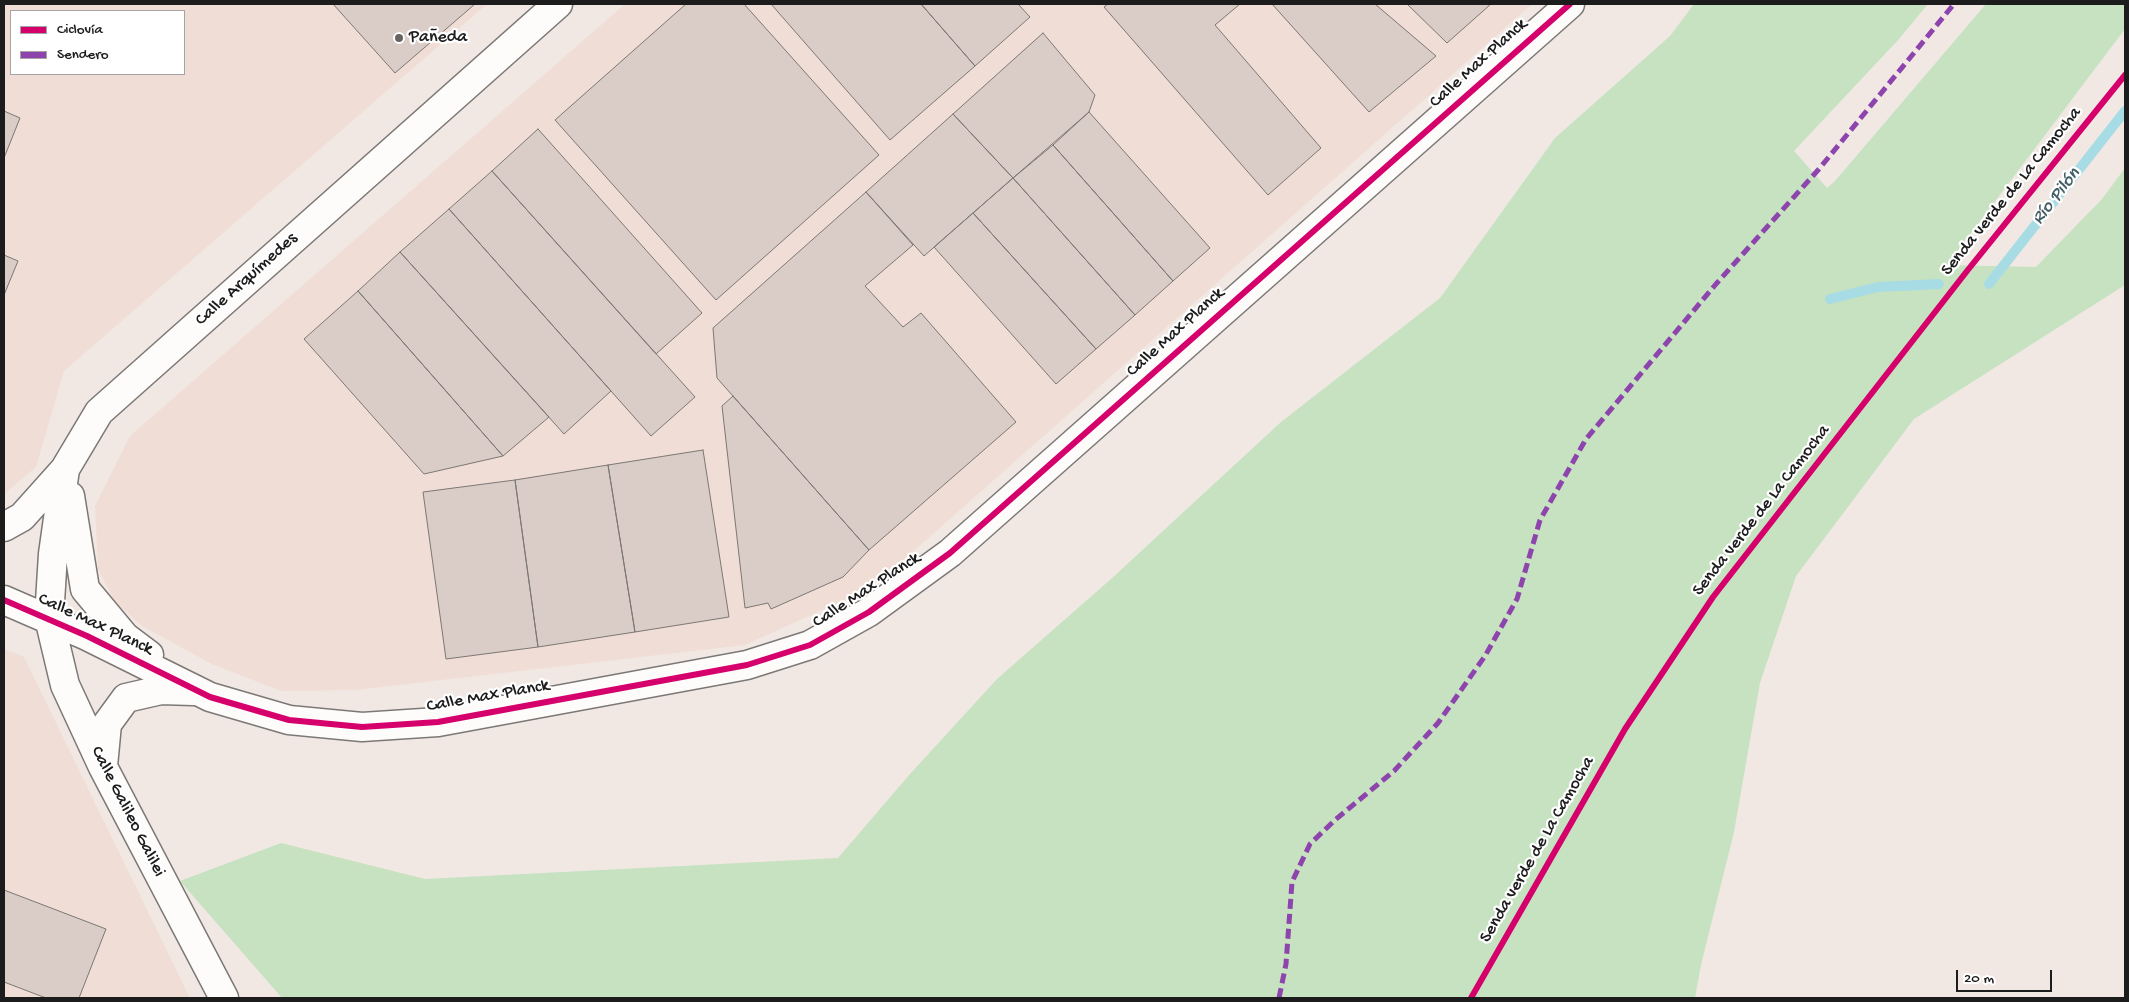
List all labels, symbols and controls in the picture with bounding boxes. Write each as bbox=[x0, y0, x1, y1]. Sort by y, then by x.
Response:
legend bbox=[10, 10, 185, 75]
street label: Calle Max Planck bbox=[1426, 14, 1532, 114]
text: Ciclovía bbox=[57, 21, 103, 39]
place label: Pañeda bbox=[409, 27, 467, 49]
marker: Pañeda bbox=[393, 32, 405, 44]
text: Sendero bbox=[57, 46, 108, 64]
street label: Senda verde de La Camocha bbox=[1937, 103, 2087, 281]
water label: Río Pilón bbox=[2028, 164, 2086, 230]
street label: Calle Arquímedes bbox=[192, 229, 302, 331]
street label: Calle Max Planck bbox=[1123, 283, 1229, 383]
street label: Senda verde de La Camocha bbox=[1688, 421, 1836, 601]
street label: Calle Max Planck bbox=[809, 548, 925, 634]
street label: Calle Max Planck bbox=[34, 589, 156, 661]
street label: Calle Max Planck bbox=[425, 676, 551, 718]
street label: Calle Galileo Galilei bbox=[85, 743, 169, 881]
street label: Senda verde de La Camocha bbox=[1476, 753, 1600, 947]
scale bar bbox=[1959, 960, 2055, 992]
text: 20 m bbox=[1964, 970, 1994, 988]

